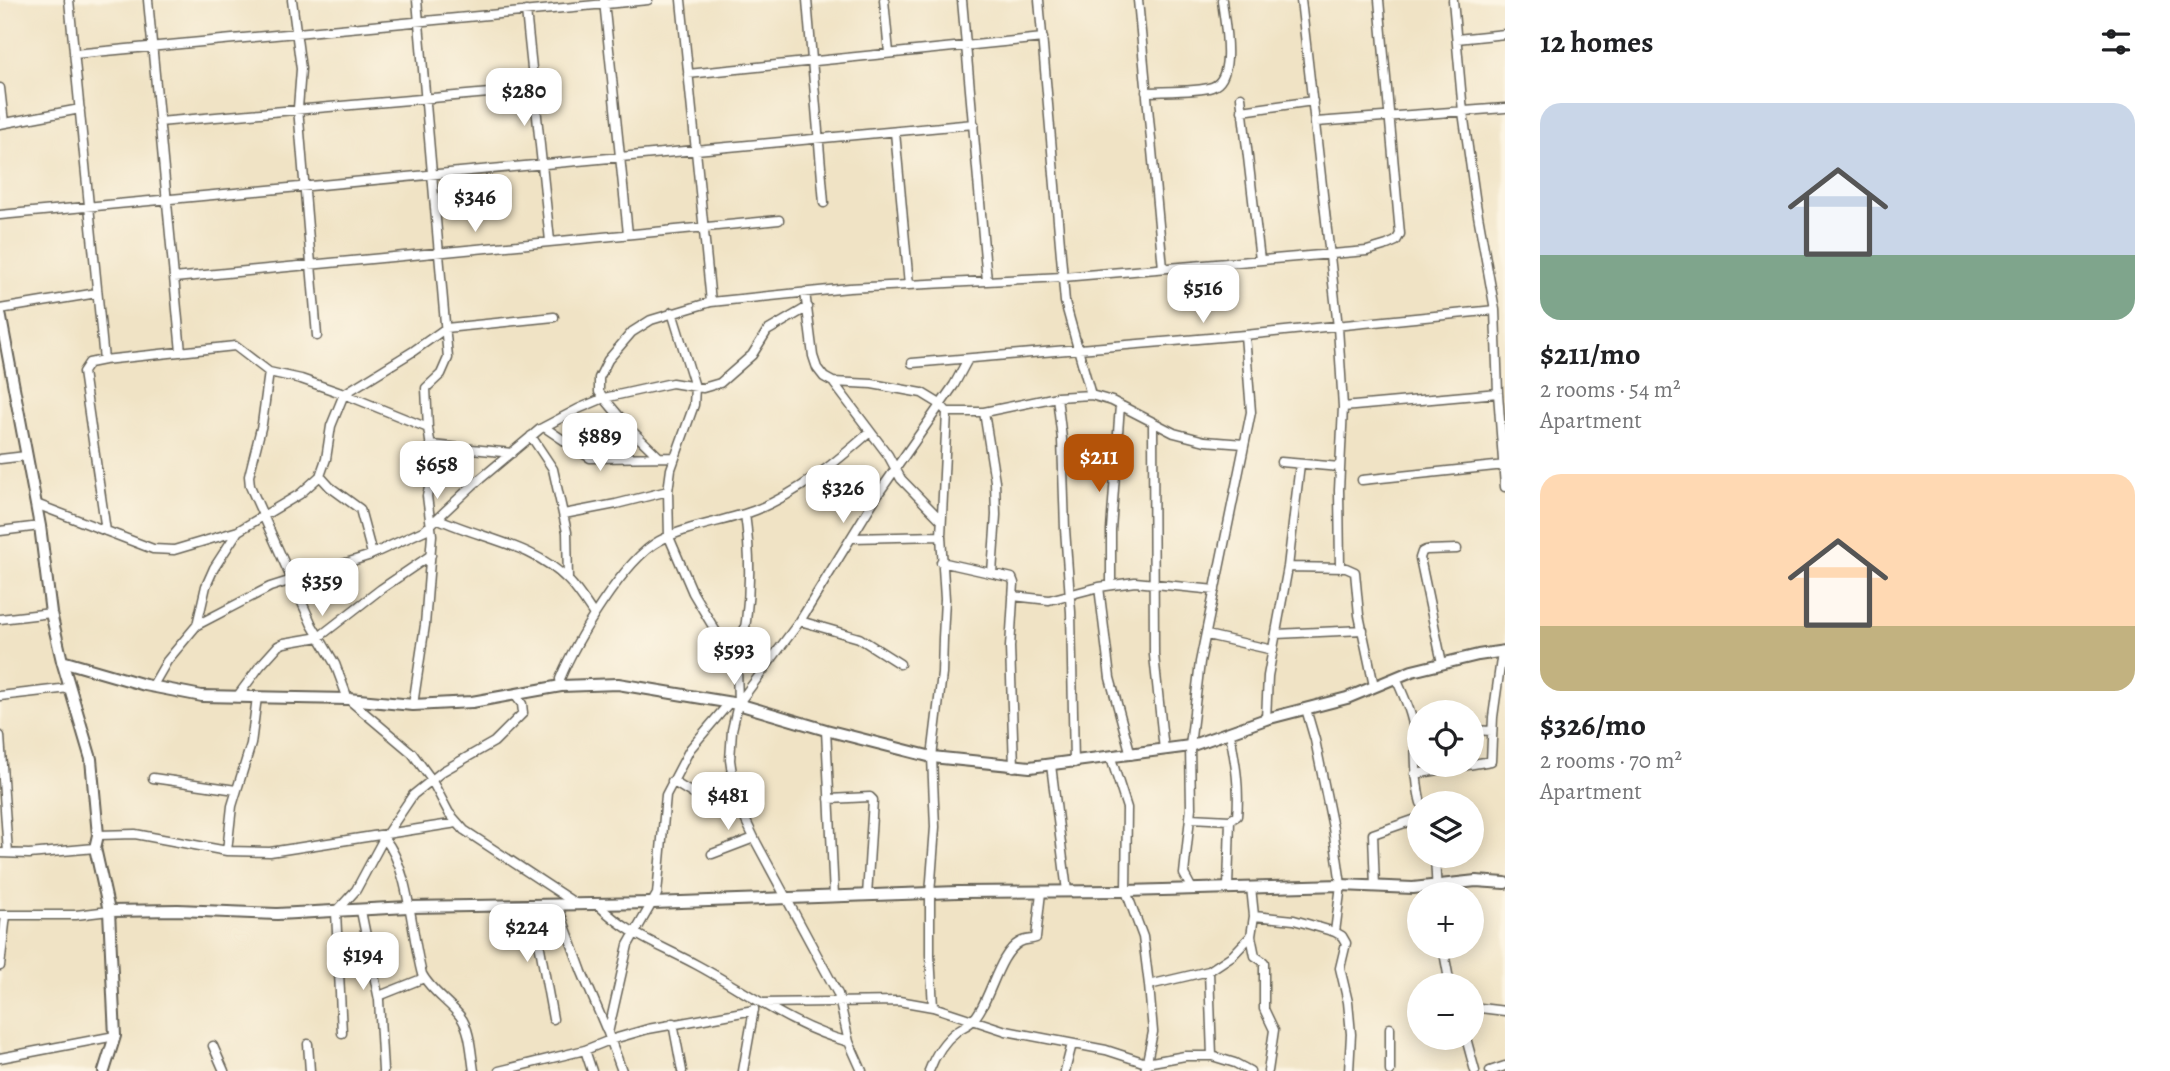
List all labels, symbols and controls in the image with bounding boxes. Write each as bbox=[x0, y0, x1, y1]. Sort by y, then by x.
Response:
text: 12 homes bbox=[1540, 22, 1653, 62]
icon: filters bbox=[2097, 23, 2135, 61]
pin: $280 bbox=[483, 68, 565, 128]
text: $280 bbox=[502, 75, 546, 106]
icon: home bbox=[1775, 149, 1901, 275]
pin: $346 bbox=[434, 174, 516, 234]
text: $346 bbox=[454, 181, 496, 212]
pin: $516 bbox=[1162, 266, 1244, 325]
text: $516 bbox=[1183, 272, 1223, 303]
text: $211/mo bbox=[1540, 334, 1640, 374]
text: 2 rooms · 54 m² bbox=[1540, 374, 1681, 405]
text: Apartment bbox=[1540, 405, 1642, 436]
pin: $889 bbox=[559, 414, 641, 473]
text: $889 bbox=[578, 420, 622, 451]
pin: $211 bbox=[1058, 434, 1140, 494]
text: $211 bbox=[1080, 441, 1118, 472]
pin: $658 bbox=[396, 442, 478, 501]
text: $658 bbox=[416, 448, 458, 479]
pin: $326 bbox=[802, 466, 884, 525]
text: $326 bbox=[822, 472, 864, 503]
icon: home bbox=[1775, 520, 1901, 646]
pin: $359 bbox=[281, 558, 363, 618]
text: $359 bbox=[301, 565, 343, 596]
pin: $593 bbox=[693, 628, 775, 687]
text: $593 bbox=[713, 634, 755, 665]
map controls bbox=[1407, 700, 1484, 1050]
button: locate bbox=[1407, 700, 1484, 777]
text: $326/mo bbox=[1540, 705, 1646, 745]
text: 2 rooms · 70 m² bbox=[1540, 745, 1682, 776]
pin: $481 bbox=[687, 772, 769, 832]
text: Apartment bbox=[1540, 776, 1642, 807]
text: $481 bbox=[708, 779, 748, 810]
button: layers bbox=[1407, 791, 1484, 868]
button: + bbox=[1407, 882, 1484, 959]
pin: $224 bbox=[486, 904, 568, 964]
text: $224 bbox=[505, 911, 549, 942]
pin: $194 bbox=[322, 932, 404, 992]
text: $194 bbox=[343, 939, 383, 970]
button: − bbox=[1407, 973, 1484, 1050]

